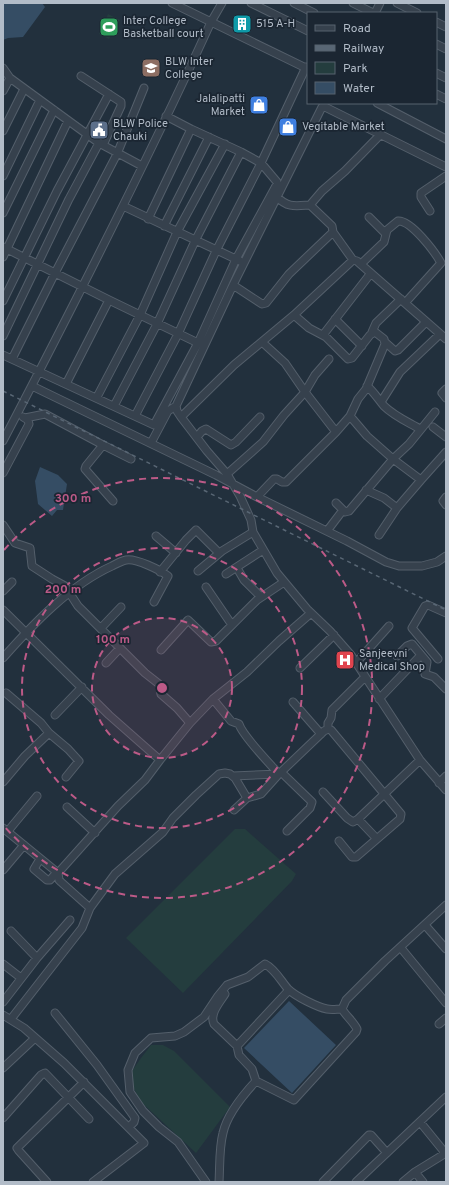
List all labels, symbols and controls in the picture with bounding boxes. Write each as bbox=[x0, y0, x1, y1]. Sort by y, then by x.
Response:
legend bbox=[307, 12, 437, 104]
building icon: 515 A-H bbox=[231, 13, 253, 35]
place label: Inter College Basketball court bbox=[123, 14, 204, 41]
sports icon: Inter College Basketball court bbox=[98, 16, 120, 38]
place label: 515 A-H bbox=[256, 17, 295, 31]
text: Road bbox=[343, 21, 371, 37]
text: Railway bbox=[343, 41, 384, 57]
place label: BLW Inter College bbox=[165, 55, 214, 82]
school or university icon: BLW Inter College bbox=[140, 57, 162, 79]
text: Park bbox=[343, 61, 368, 77]
text: Water bbox=[343, 81, 375, 97]
place label: Jalalipatti Market bbox=[196, 92, 245, 119]
shop icon: Jalalipatti Market bbox=[248, 94, 270, 116]
shop icon: Vegitable Market bbox=[277, 116, 299, 138]
place label: BLW Police Chauki bbox=[113, 117, 168, 144]
public building icon: BLW Police Chauki bbox=[88, 119, 110, 141]
place label: Vegitable Market bbox=[302, 120, 385, 134]
text: 300 m bbox=[55, 491, 91, 507]
text: 200 m bbox=[45, 582, 81, 598]
text: 100 m bbox=[96, 632, 130, 648]
place label: Sanjeevni Medical Shop bbox=[359, 647, 425, 674]
hospital icon: Sanjeevni Medical Shop bbox=[334, 649, 356, 671]
centre of rings bbox=[155, 681, 169, 695]

